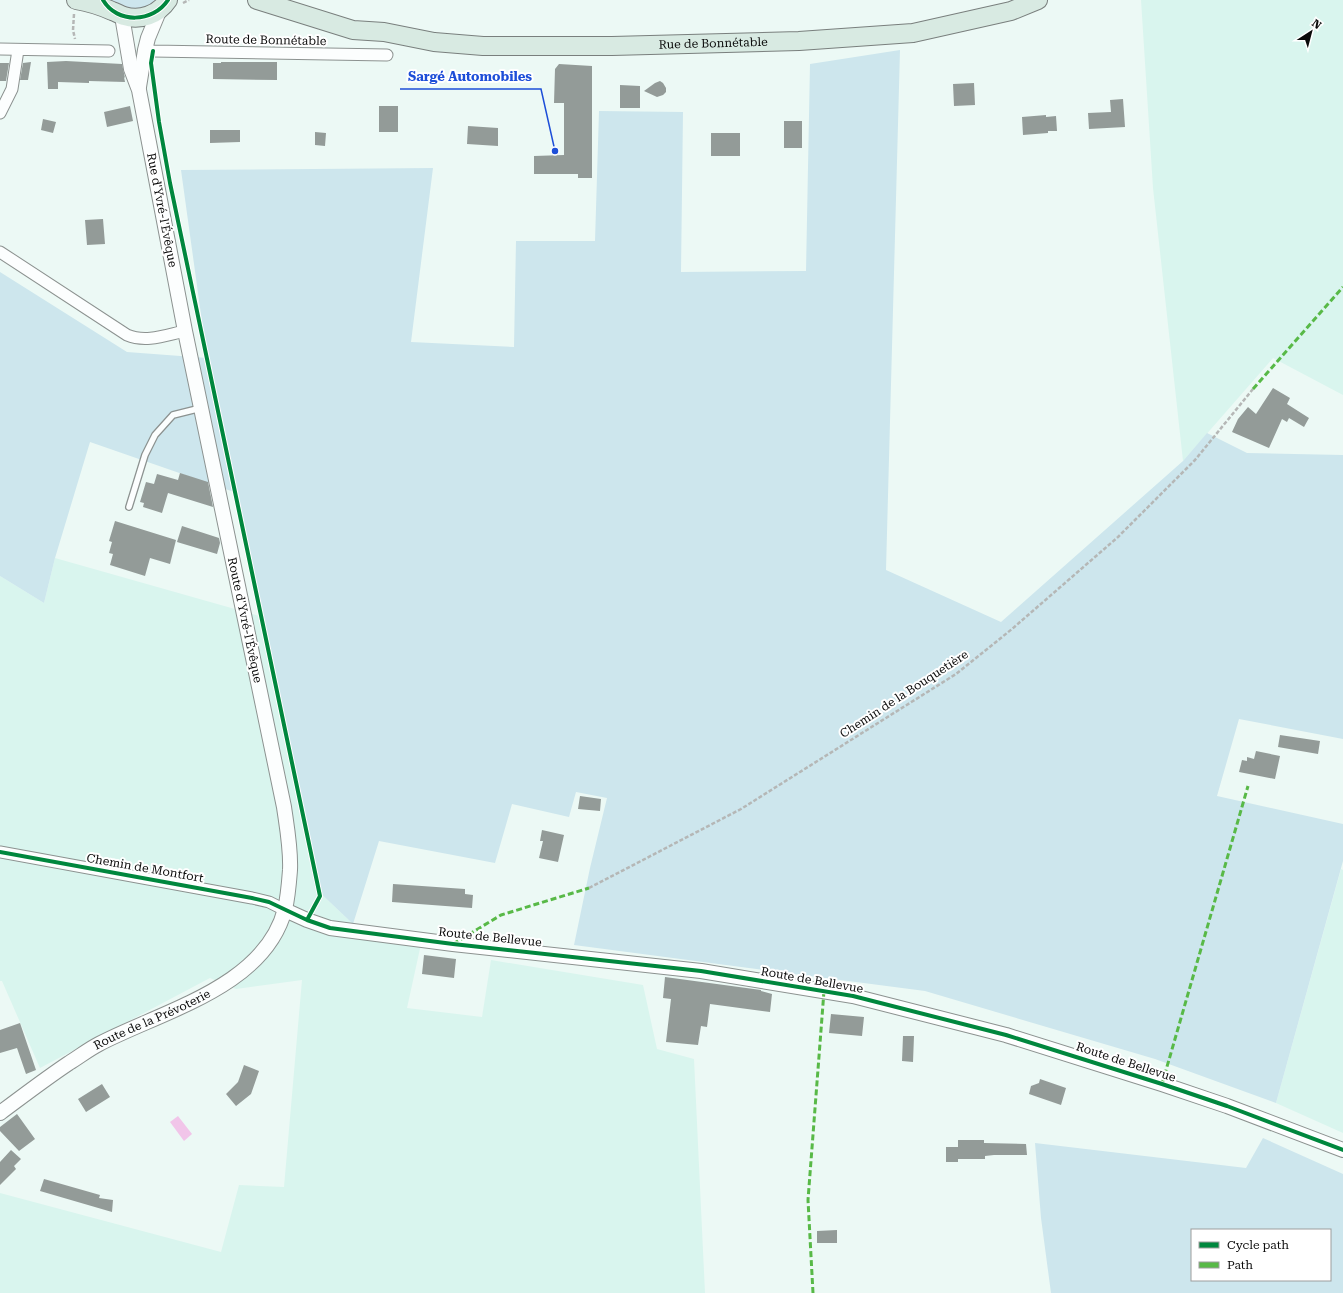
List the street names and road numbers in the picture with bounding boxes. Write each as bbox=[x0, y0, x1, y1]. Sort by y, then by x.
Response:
street label: Route de Bonnétable bbox=[205, 32, 327, 48]
street label: Rue de Bonnétable bbox=[658, 35, 768, 52]
street label: Rue d'Yvré-l'Évêque bbox=[144, 152, 180, 269]
street label: Route d'Yvré-l'Évêque bbox=[225, 556, 265, 685]
street label: Chemin de la Bouquetière bbox=[837, 647, 971, 741]
street label: Chemin de Montfort bbox=[86, 851, 205, 885]
street label: Route de Bellevue bbox=[438, 925, 543, 949]
street label: Route de Bellevue bbox=[760, 964, 865, 996]
street label: Route de la Prévoterie bbox=[91, 986, 213, 1053]
street label: Route de Bellevue bbox=[1074, 1039, 1178, 1085]

